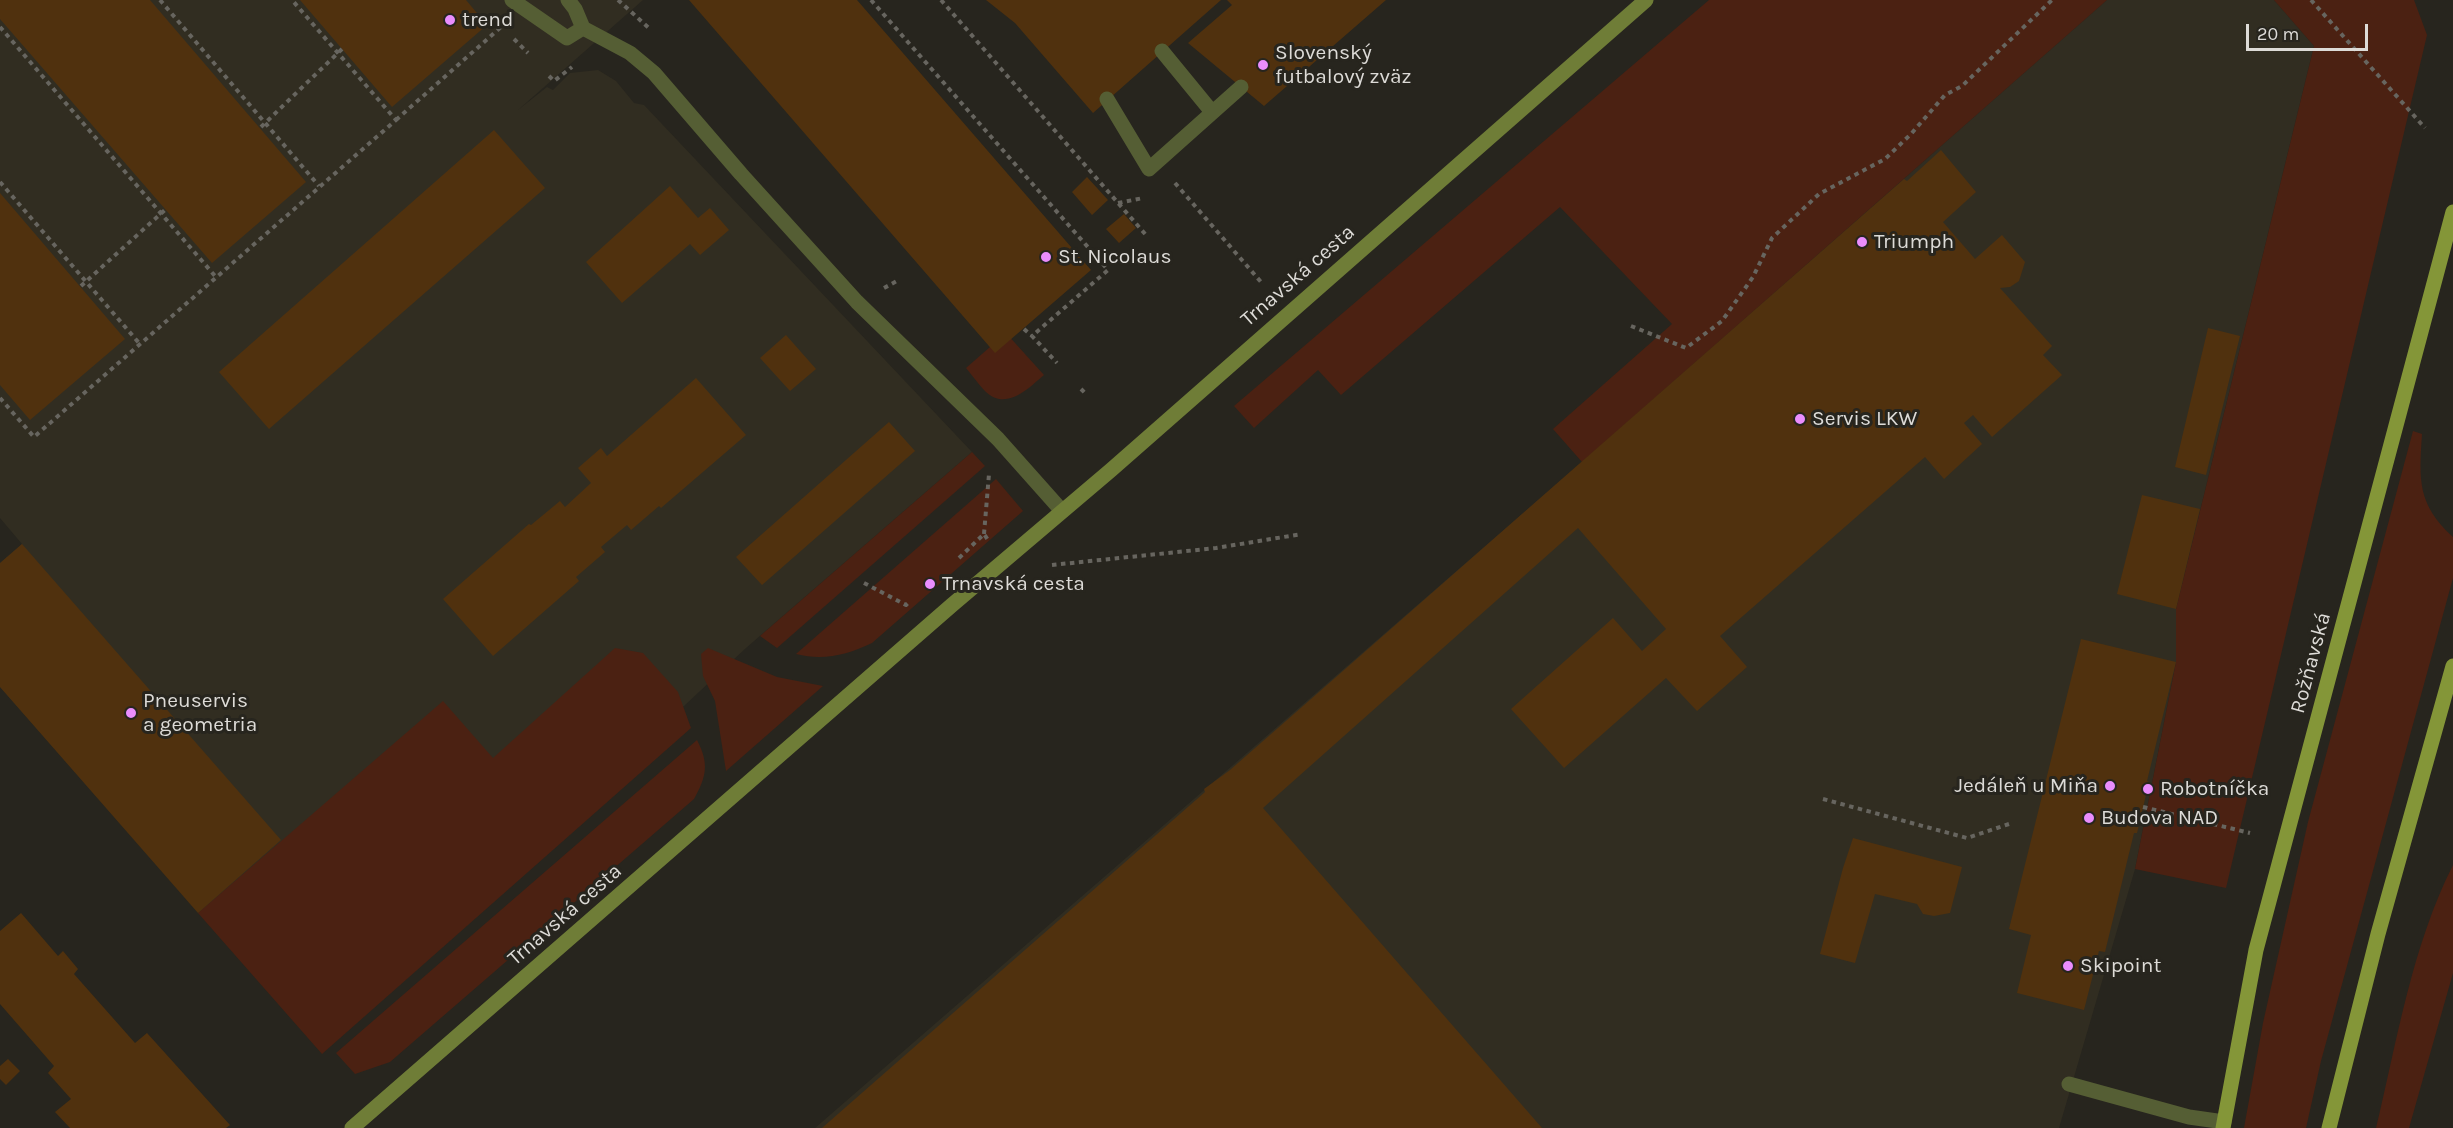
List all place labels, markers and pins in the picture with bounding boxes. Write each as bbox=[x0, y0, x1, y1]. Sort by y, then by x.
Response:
place label: trend bbox=[462, 7, 513, 33]
marker: trend bbox=[443, 13, 457, 27]
place label: Slovenský futbalový zväz bbox=[1275, 40, 1412, 90]
marker: Slovenský futbalový zväz bbox=[1256, 58, 1270, 72]
place label: Triumph bbox=[1874, 229, 1954, 255]
marker: Triumph bbox=[1855, 235, 1869, 249]
place label: St. Nicolaus bbox=[1058, 244, 1171, 270]
marker: St. Nicolaus bbox=[1039, 250, 1053, 264]
place label: Servis LKW bbox=[1812, 406, 1917, 432]
marker: Servis LKW bbox=[1793, 412, 1807, 426]
place label: Trnavská cesta bbox=[942, 571, 1085, 597]
marker: Trnavská cesta bbox=[923, 577, 937, 591]
place label: Pneuservis a geometria bbox=[143, 688, 257, 738]
marker: Pneuservis a geometria bbox=[124, 706, 138, 720]
place label: Jedáleň u Miňa bbox=[1954, 773, 2098, 799]
place label: Robotníčka bbox=[2160, 776, 2269, 802]
marker: Jedáleň u Miňa bbox=[2103, 779, 2117, 793]
marker: Robotníčka bbox=[2141, 782, 2155, 796]
place label: Budova NAD bbox=[2101, 805, 2218, 831]
marker: Budova NAD bbox=[2082, 811, 2096, 825]
place label: Skipoint bbox=[2080, 953, 2161, 979]
marker: Skipoint bbox=[2061, 959, 2075, 973]

